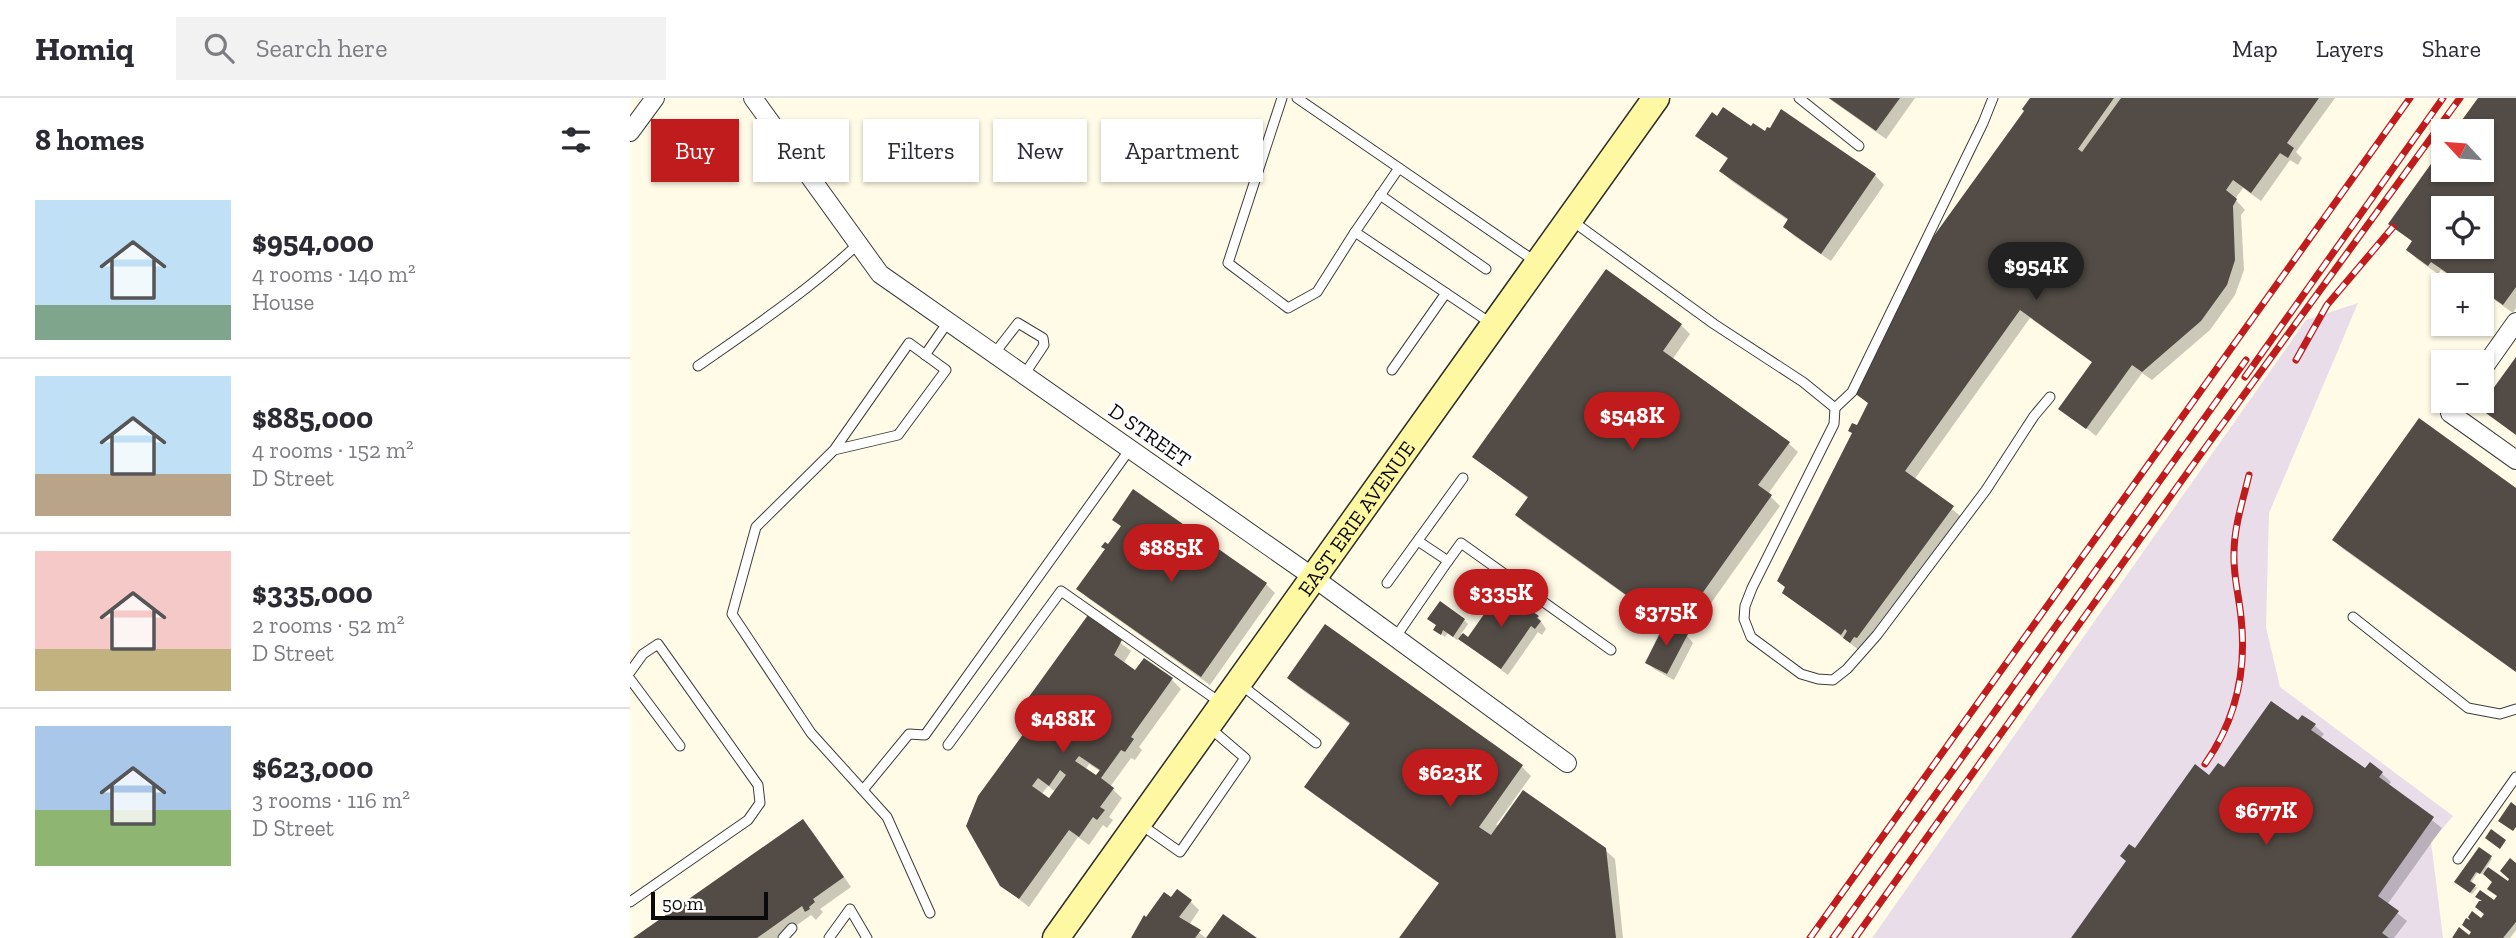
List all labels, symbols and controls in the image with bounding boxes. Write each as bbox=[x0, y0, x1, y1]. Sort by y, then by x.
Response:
search box bbox=[176, 17, 666, 80]
text: Homiq bbox=[35, 29, 134, 68]
icon: search bbox=[200, 29, 238, 67]
text: Search here bbox=[256, 32, 387, 64]
text: Map bbox=[2232, 34, 2278, 63]
text: Layers bbox=[2316, 34, 2384, 63]
text: Share bbox=[2422, 34, 2481, 63]
chip: Buy bbox=[651, 119, 739, 182]
chip: Rent bbox=[753, 119, 849, 182]
chip: Filters bbox=[863, 119, 979, 182]
chip: New bbox=[993, 119, 1087, 182]
chip: Apartment bbox=[1101, 119, 1263, 182]
north arrow bbox=[2431, 119, 2494, 182]
map controls bbox=[2431, 119, 2494, 413]
icon: filters bbox=[557, 121, 595, 159]
text: 8 homes bbox=[35, 122, 144, 158]
button: locate bbox=[2431, 196, 2494, 259]
text: $954,000 bbox=[252, 224, 374, 260]
icon: home bbox=[91, 228, 175, 312]
pin: $954K bbox=[1987, 242, 2085, 302]
text: $954K bbox=[2004, 251, 2068, 279]
text: 4 rooms · 140 m² bbox=[252, 260, 416, 288]
button: + bbox=[2431, 273, 2494, 336]
text: House bbox=[252, 288, 314, 316]
button: − bbox=[2431, 350, 2494, 413]
pin: $548K bbox=[1583, 392, 1681, 452]
street label: D STREET bbox=[1104, 398, 1196, 472]
text: $885,000 bbox=[252, 400, 373, 436]
text: $548K bbox=[1600, 401, 1664, 429]
icon: home bbox=[91, 404, 175, 488]
text: 4 rooms · 152 m² bbox=[252, 436, 414, 464]
street label: EAST ERIE AVENUE bbox=[1292, 436, 1420, 600]
text: D Street bbox=[252, 464, 334, 492]
pin: $885K bbox=[1122, 524, 1220, 584]
text: $885K bbox=[1139, 533, 1203, 561]
pin: $335K bbox=[1452, 570, 1550, 629]
text: $335,000 bbox=[252, 575, 373, 611]
text: $335K bbox=[1469, 578, 1533, 606]
icon: home bbox=[91, 579, 175, 663]
pin: $375K bbox=[1617, 588, 1715, 648]
text: $375K bbox=[1635, 597, 1697, 625]
text: 2 rooms · 52 m² bbox=[252, 611, 404, 639]
text: D Street bbox=[252, 639, 334, 667]
pin: $488K bbox=[1014, 696, 1112, 755]
text: $488K bbox=[1031, 704, 1095, 732]
text: $623,000 bbox=[252, 750, 373, 786]
pin: $623K bbox=[1401, 750, 1499, 809]
icon: home bbox=[91, 754, 175, 838]
text: $623K bbox=[1418, 758, 1482, 786]
text: 3 rooms · 116 m² bbox=[252, 786, 410, 814]
pin: $677K bbox=[2217, 788, 2315, 847]
text: $677K bbox=[2235, 796, 2297, 824]
text: D Street bbox=[252, 814, 334, 842]
scale bar bbox=[651, 889, 768, 921]
text: 50 m bbox=[662, 892, 703, 915]

